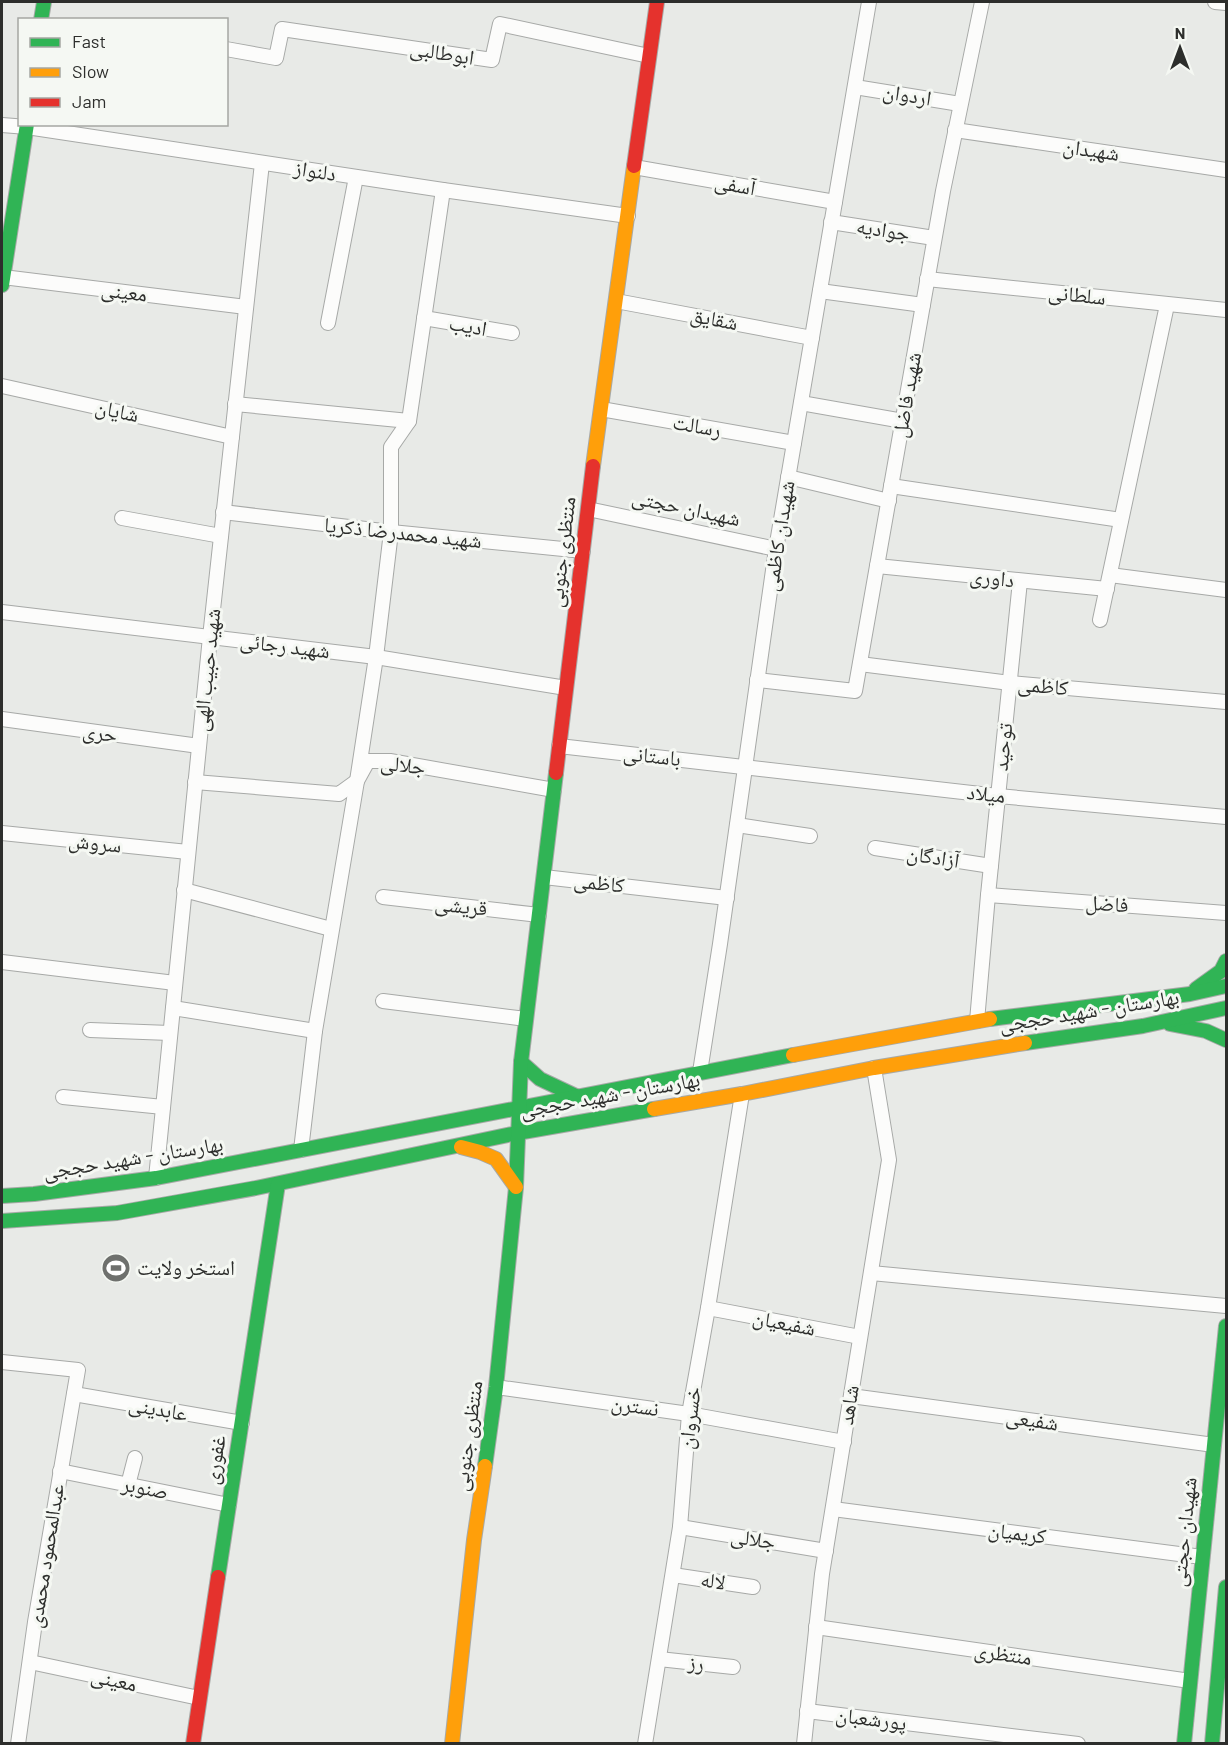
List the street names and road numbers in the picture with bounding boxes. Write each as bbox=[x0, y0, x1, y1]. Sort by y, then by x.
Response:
street label: ابوطالبی bbox=[408, 34, 476, 71]
street label: اردوان bbox=[881, 77, 933, 111]
street label: شهیدان bbox=[1061, 132, 1121, 166]
street label: دلنواز bbox=[291, 154, 338, 185]
street label: آسفی bbox=[712, 168, 758, 202]
street label: جوادیه bbox=[855, 212, 912, 245]
street label: معینی bbox=[99, 275, 149, 308]
street label: سلطانی bbox=[1047, 278, 1107, 311]
street label: شقایق bbox=[688, 301, 740, 336]
street label: ادیب bbox=[447, 309, 489, 341]
street label: شهید فاضل bbox=[886, 350, 927, 440]
street label: شایان bbox=[93, 393, 141, 427]
street label: رسالت bbox=[671, 408, 723, 441]
street label: شهیدان کاظمی bbox=[756, 479, 801, 593]
street label: شهیدان حجتی bbox=[629, 483, 743, 532]
street label: منتظری جنوبی bbox=[541, 495, 582, 609]
street label: شهید محمدرضا ذکریا bbox=[323, 511, 483, 553]
street label: داوری bbox=[969, 562, 1016, 592]
street label: شهید حبیب الهی bbox=[187, 607, 226, 733]
street label: شهید رجائی bbox=[238, 627, 332, 664]
street label: کاظمی bbox=[1016, 670, 1070, 701]
street label: حری bbox=[81, 717, 119, 747]
street label: توحید bbox=[987, 722, 1017, 772]
street label: باستانی bbox=[622, 739, 682, 772]
street label: جلالی bbox=[379, 748, 427, 781]
street label: میلاد bbox=[966, 778, 1007, 807]
street label: سروش bbox=[67, 826, 123, 859]
street label: آزادگان bbox=[905, 839, 962, 873]
street label: کاظمی bbox=[572, 866, 626, 899]
street label: قریشی bbox=[433, 889, 489, 922]
street label: فاضل bbox=[1085, 889, 1129, 918]
street label: بهارستان - شهید حججی bbox=[997, 983, 1181, 1038]
street label: بهارستان - شهید حججی bbox=[518, 1065, 702, 1124]
street label: بهارستان - شهید حججی bbox=[41, 1130, 225, 1185]
street label: شفیعیان bbox=[751, 1303, 818, 1341]
street label: منتظری جنوبی bbox=[446, 1379, 489, 1493]
street label: شاهد bbox=[832, 1383, 863, 1426]
street label: خسروان bbox=[672, 1385, 706, 1451]
street label: نسترن bbox=[610, 1389, 661, 1421]
street label: عابدینی bbox=[126, 1390, 190, 1427]
street label: شفیعی bbox=[1004, 1402, 1060, 1437]
street label: غفوری bbox=[197, 1433, 231, 1486]
street label: صنوبر bbox=[119, 1470, 171, 1504]
street label: شهیدان حجتی bbox=[1164, 1476, 1203, 1588]
street label: عبدالمحمود محمدی bbox=[21, 1482, 69, 1630]
street label: کریمیان bbox=[987, 1516, 1048, 1548]
street label: جلالی bbox=[729, 1522, 777, 1555]
street label: لاله bbox=[699, 1565, 727, 1594]
street label: منتظری bbox=[973, 1636, 1034, 1670]
street label: رز bbox=[686, 1648, 706, 1675]
street label: معینی bbox=[89, 1661, 140, 1698]
street label: پورشعبان bbox=[834, 1701, 908, 1735]

